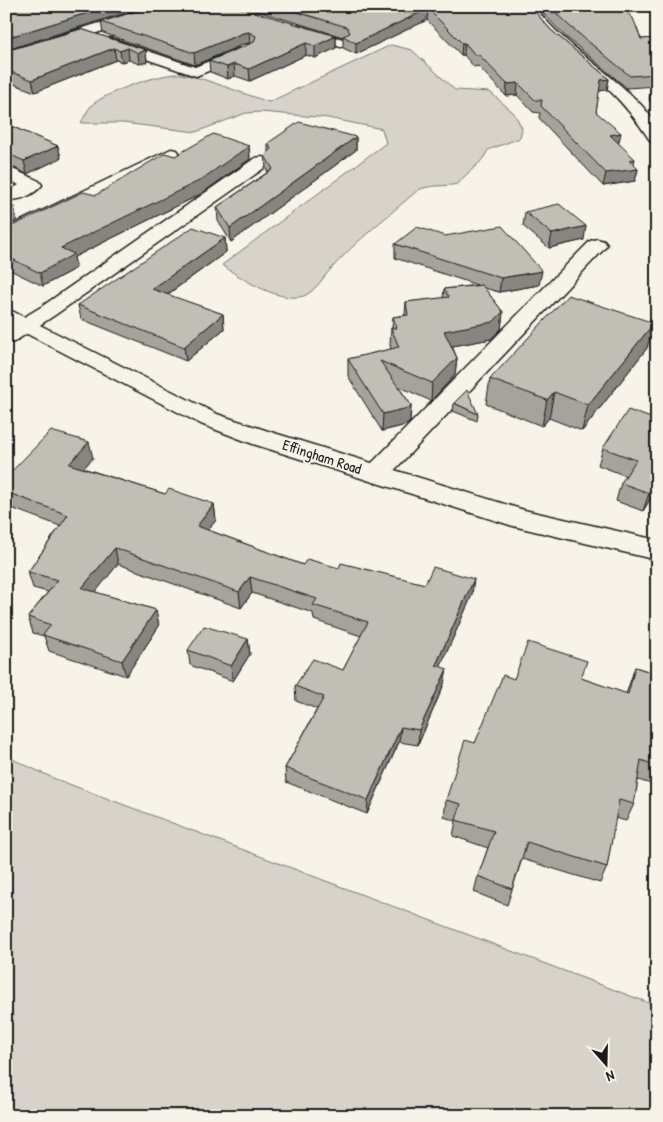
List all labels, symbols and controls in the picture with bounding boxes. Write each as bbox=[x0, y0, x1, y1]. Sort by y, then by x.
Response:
street label: Effingham Road bbox=[280, 434, 364, 479]
north arrow bbox=[580, 1040, 630, 1090]
text: N bbox=[603, 1066, 617, 1087]

